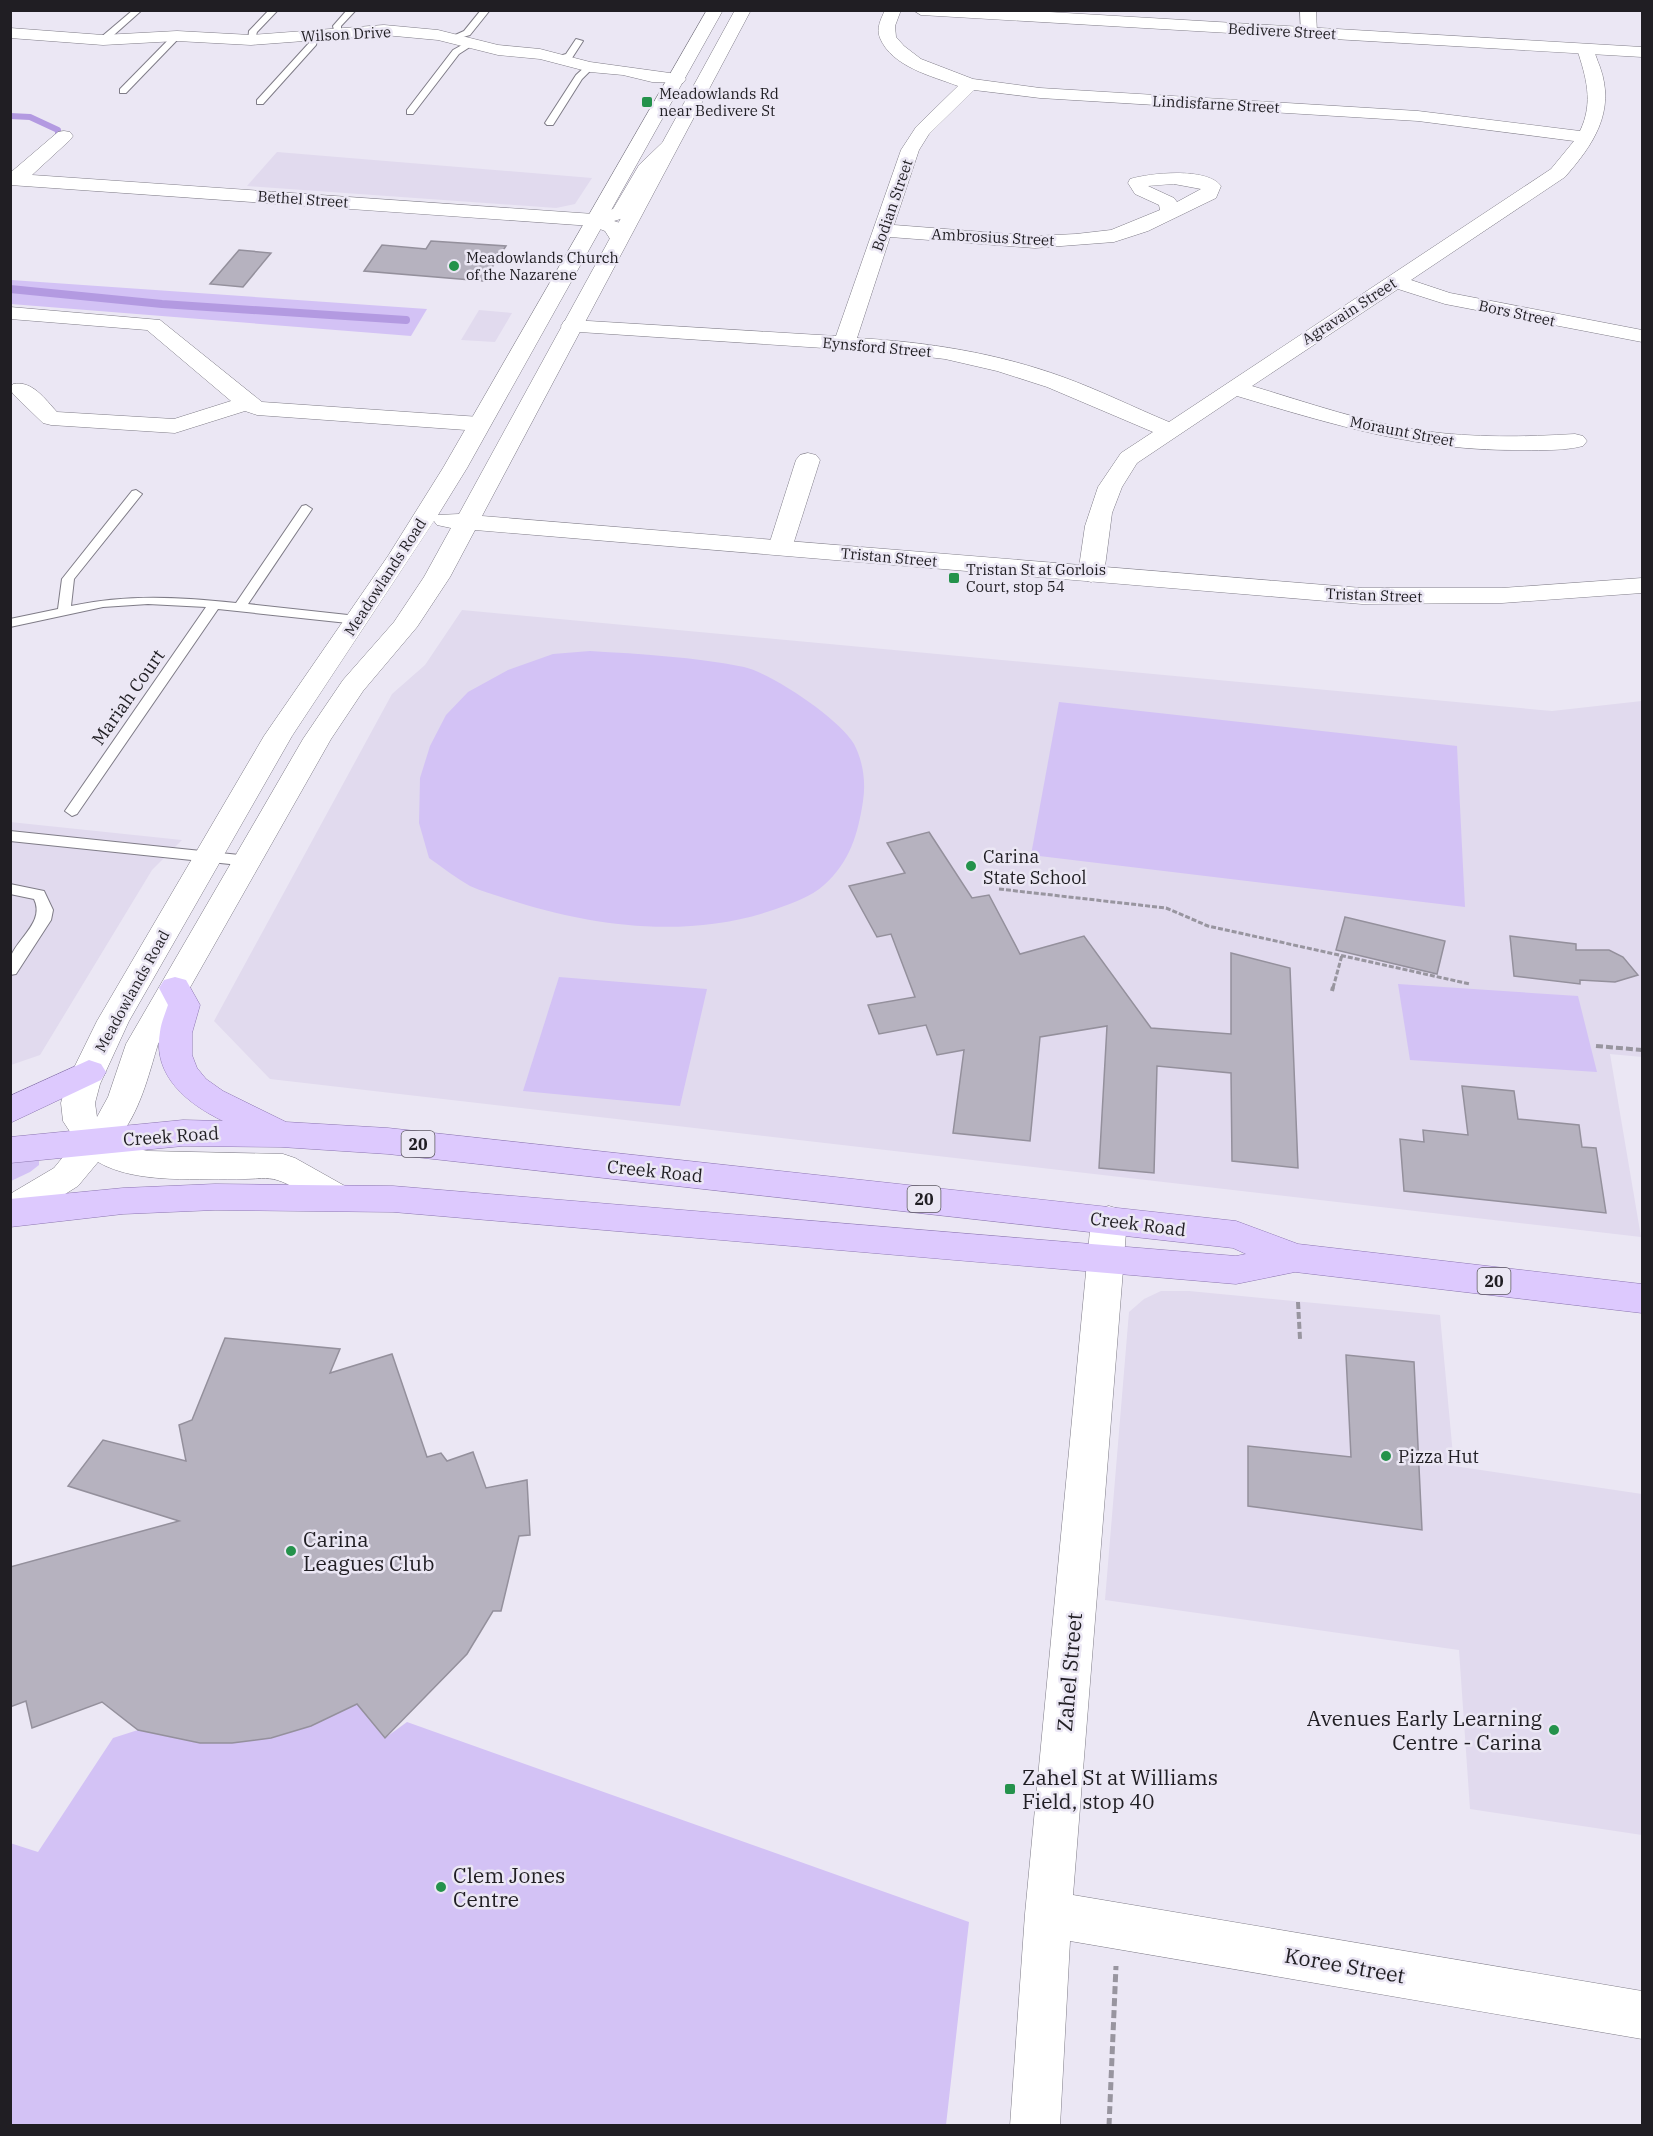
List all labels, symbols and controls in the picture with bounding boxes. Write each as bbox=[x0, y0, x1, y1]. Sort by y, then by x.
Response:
street label: Bedivere Street bbox=[1227, 19, 1337, 43]
street label: Wilson Drive bbox=[300, 22, 392, 46]
place label: Meadowlands Rd near Bedivere St bbox=[659, 84, 779, 120]
street label: Lindisfarne Street bbox=[1152, 91, 1280, 117]
marker: Meadowlands Rd near Bedivere St bbox=[640, 95, 654, 109]
street label: Bodian Street bbox=[867, 157, 917, 253]
street label: Bethel Street bbox=[257, 186, 349, 212]
street label: Ambrosius Street bbox=[931, 224, 1055, 250]
place label: Meadowlands Church of the Nazarene bbox=[466, 248, 619, 284]
marker: Meadowlands Church of the Nazarene bbox=[447, 259, 461, 273]
street label: Agravain Street bbox=[1298, 273, 1400, 349]
street label: Bors Street bbox=[1477, 296, 1557, 330]
street label: Eynsford Street bbox=[822, 333, 932, 361]
street label: Moraunt Street bbox=[1348, 412, 1456, 450]
street label: Meadowlands Road bbox=[340, 515, 430, 639]
street label: Tristan Street bbox=[840, 543, 938, 571]
place label: Tristan St at Gorlois Court, stop 54 bbox=[966, 560, 1106, 596]
marker: Tristan St at Gorlois Court, stop 54 bbox=[947, 571, 961, 585]
street label: Tristan Street bbox=[1325, 584, 1423, 606]
street label: Mariah Court bbox=[87, 645, 169, 749]
place label: Carina State School bbox=[983, 845, 1087, 889]
marker: Carina State School bbox=[964, 859, 978, 873]
street label: Meadowlands Road bbox=[91, 927, 173, 1055]
street label: Creek Road bbox=[122, 1121, 220, 1151]
road number: 20 bbox=[402, 1131, 434, 1157]
street label: Creek Road bbox=[606, 1155, 704, 1187]
road number: 20 bbox=[908, 1186, 940, 1212]
street label: Creek Road bbox=[1089, 1207, 1187, 1241]
road number: 20 bbox=[1478, 1268, 1510, 1294]
place label: Pizza Hut bbox=[1398, 1445, 1479, 1468]
marker: Pizza Hut bbox=[1379, 1449, 1393, 1463]
place label: Carina Leagues Club bbox=[303, 1525, 435, 1577]
marker: Carina Leagues Club bbox=[284, 1544, 298, 1558]
street label: Zahel Street bbox=[1050, 1611, 1088, 1733]
place label: Avenues Early Learning Centre - Carina bbox=[1307, 1704, 1543, 1756]
marker: Avenues Early Learning Centre - Carina bbox=[1547, 1723, 1561, 1737]
place label: Zahel St at Williams Field, stop 40 bbox=[1022, 1763, 1218, 1815]
marker: Zahel St at Williams Field, stop 40 bbox=[1003, 1782, 1017, 1796]
place label: Clem Jones Centre bbox=[453, 1861, 565, 1913]
marker: Clem Jones Centre bbox=[434, 1880, 448, 1894]
street label: Koree Street bbox=[1283, 1941, 1407, 1989]

